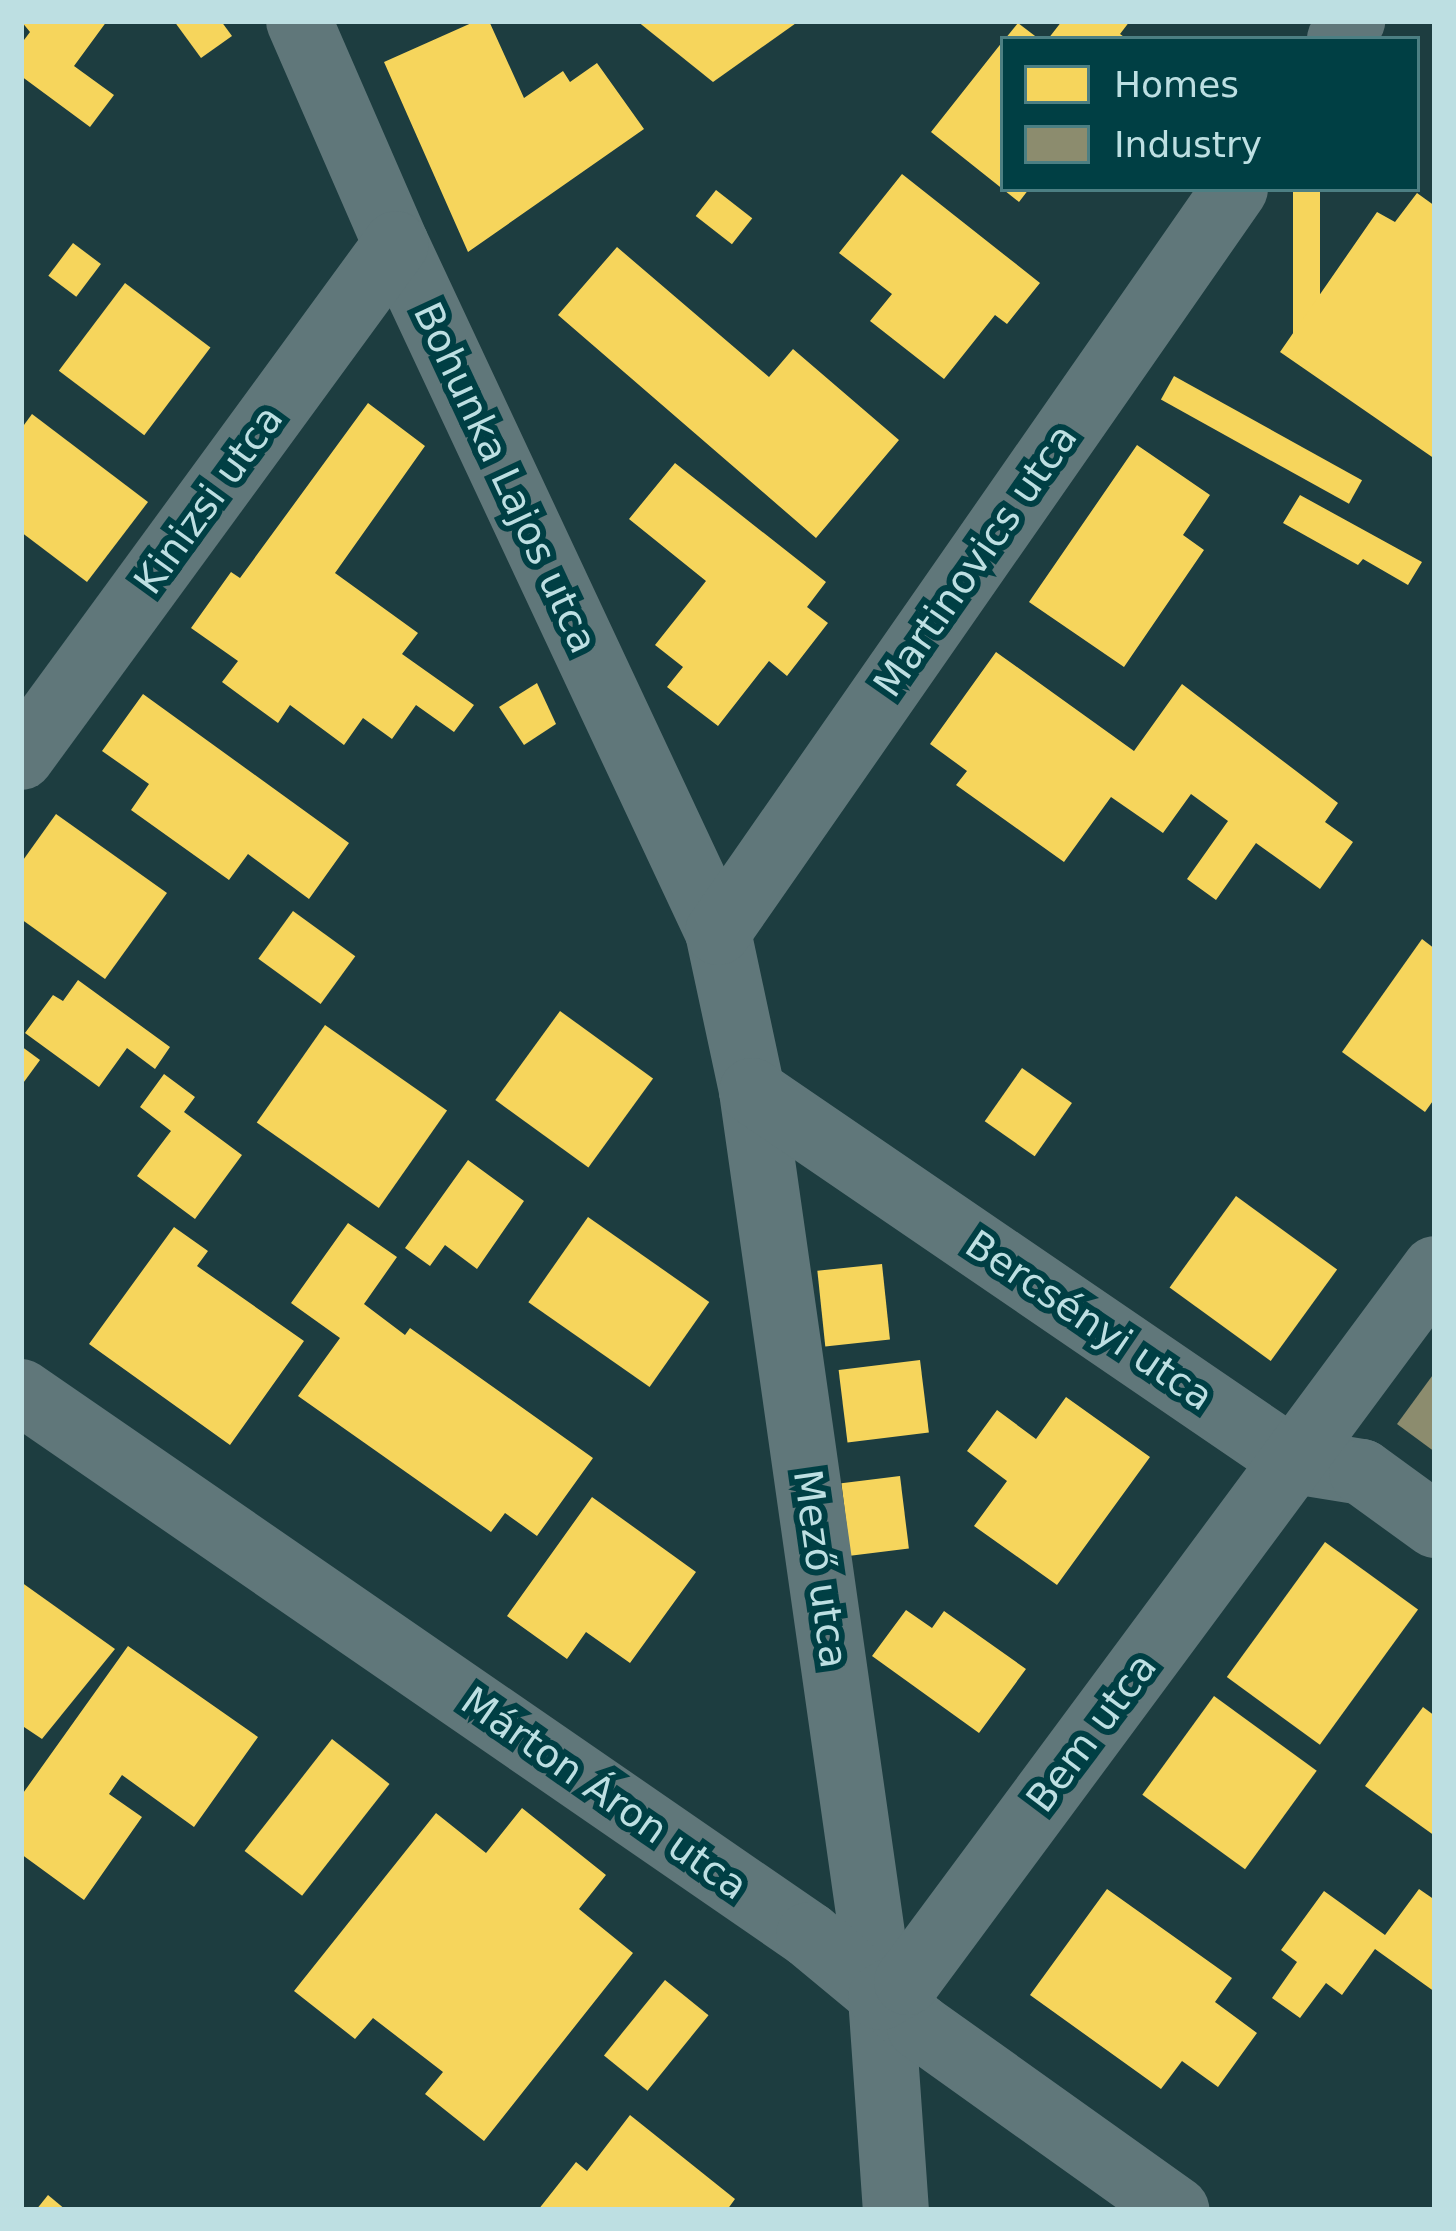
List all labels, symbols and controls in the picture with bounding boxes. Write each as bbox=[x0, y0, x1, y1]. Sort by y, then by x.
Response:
legend bbox=[1000, 36, 1420, 192]
text: Homes bbox=[1114, 64, 1239, 105]
text: Industry bbox=[1114, 124, 1262, 165]
street label: Bohunka Lajos utca bbox=[403, 295, 607, 661]
street label: Kinizsi utca bbox=[125, 397, 293, 603]
street label: Martinovics utca bbox=[865, 416, 1087, 706]
street label: Bercsényi utca bbox=[957, 1221, 1221, 1421]
street label: Mező utca bbox=[783, 1467, 857, 1671]
street label: Bem utca bbox=[1017, 1644, 1167, 1822]
street label: Márton Áron utca bbox=[452, 1678, 756, 1910]

